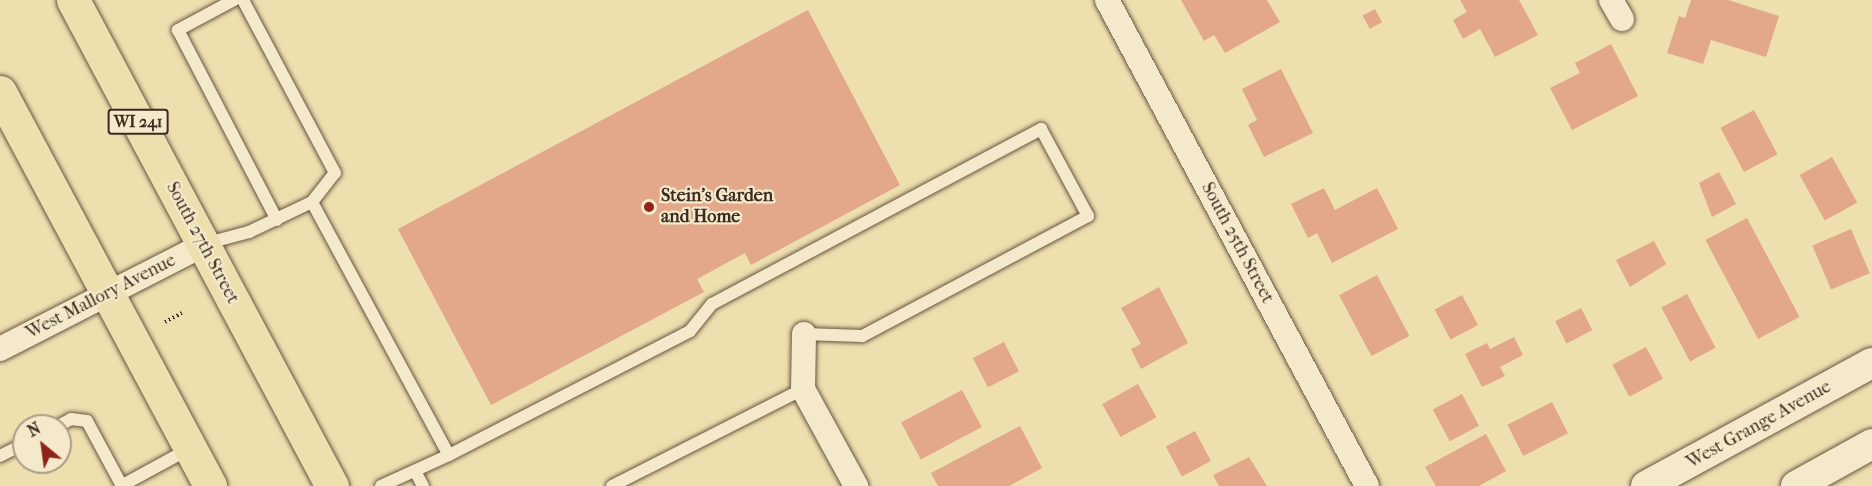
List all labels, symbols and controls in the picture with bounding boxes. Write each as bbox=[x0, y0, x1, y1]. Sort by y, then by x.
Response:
road number: WI 241 bbox=[106, 109, 170, 135]
street label: South 27th Street bbox=[161, 179, 243, 307]
street label: South 25th Street bbox=[1196, 179, 1278, 307]
place label: Stein's Garden and Home bbox=[661, 186, 773, 228]
marker: Stein's Garden and Home bbox=[642, 200, 656, 214]
street label: West Mallory Avenue bbox=[23, 250, 179, 344]
street label: West Grange Avenue bbox=[1683, 376, 1835, 474]
north arrow bbox=[12, 414, 72, 474]
text: N bbox=[24, 418, 44, 441]

